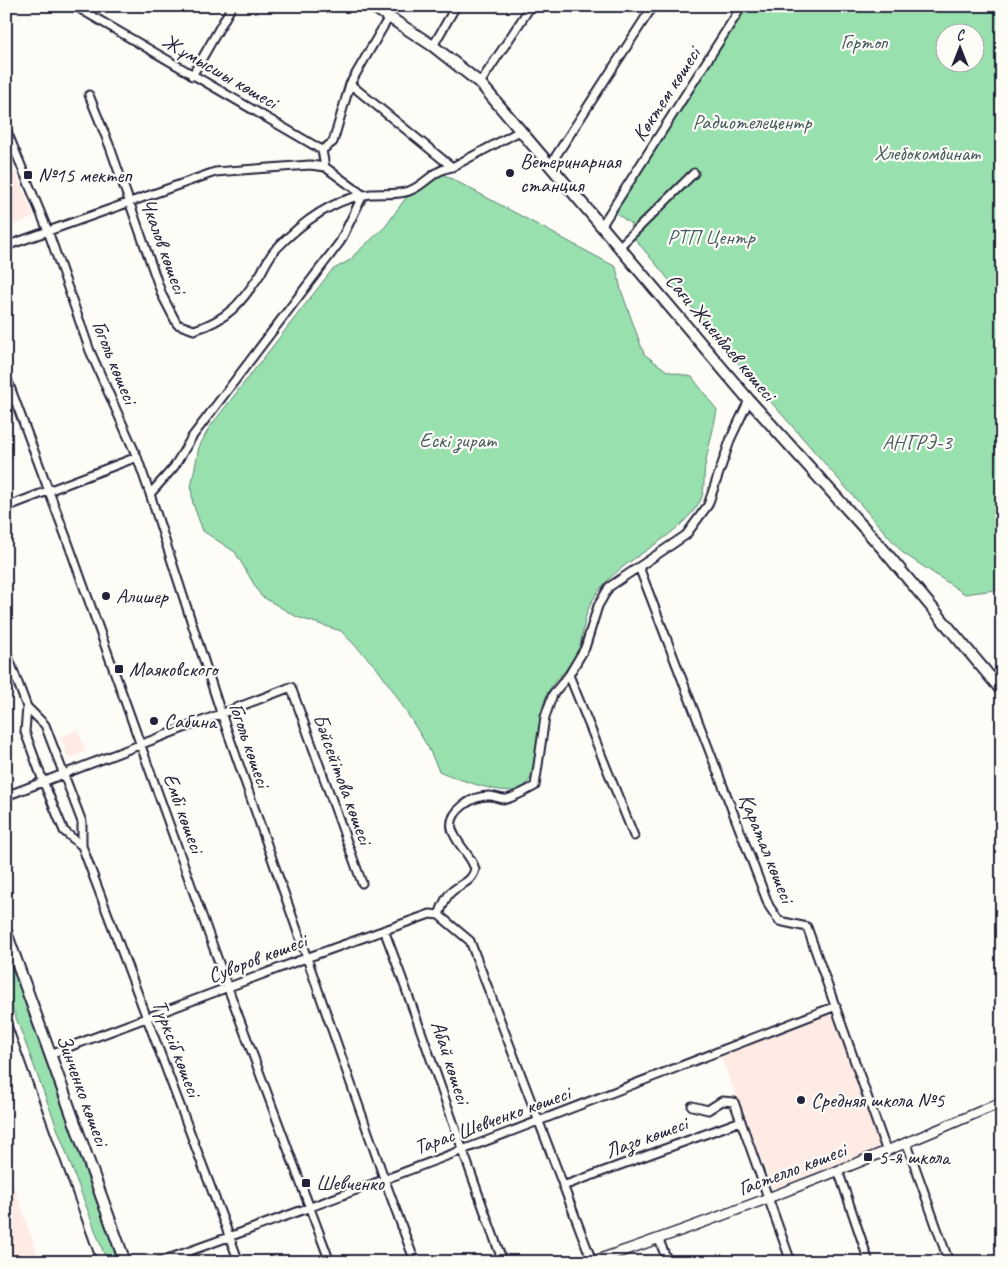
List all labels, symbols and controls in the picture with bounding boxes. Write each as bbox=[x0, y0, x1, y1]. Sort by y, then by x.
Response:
north arrow bbox=[936, 22, 986, 72]
street label: Жұмысшы көшесі bbox=[157, 27, 285, 116]
text: С bbox=[957, 27, 966, 44]
park label: Гортоп bbox=[841, 29, 889, 55]
street label: Көктем көшесі bbox=[626, 39, 708, 146]
park label: Радиотелецентр bbox=[692, 109, 813, 135]
park label: Хлебокомбинат bbox=[874, 140, 981, 166]
place label: Ветеринарная станция bbox=[520, 148, 622, 198]
place label: №15 мектеп bbox=[38, 162, 133, 188]
marker: Ветеринарная станция bbox=[504, 167, 516, 179]
marker: №15 мектеп bbox=[22, 169, 34, 181]
street label: Чкалов көшесі bbox=[135, 195, 194, 300]
park label: РТП Центр bbox=[667, 224, 757, 250]
street label: Сағи Жиенбаев көшесі bbox=[660, 268, 784, 408]
street label: Гоголь көшесі bbox=[87, 316, 145, 410]
park label: Ескі зират bbox=[419, 427, 498, 454]
park label: АНГРЭ-3 bbox=[882, 429, 953, 455]
place label: Алишер bbox=[116, 583, 170, 609]
marker: Алишер bbox=[100, 590, 112, 602]
place label: Маяковского bbox=[129, 656, 220, 682]
marker: Маяковского bbox=[113, 663, 125, 675]
street label: Гоголь көшесі bbox=[223, 699, 278, 794]
place label: Сабина bbox=[164, 708, 219, 734]
street label: Бәйсейітова көшесі bbox=[307, 710, 380, 851]
marker: Сабина bbox=[148, 715, 160, 727]
street label: Ембі көшесі bbox=[158, 770, 211, 859]
street label: Қаратал көшесі bbox=[733, 790, 802, 909]
street label: Суворов көшесі bbox=[204, 926, 313, 989]
street label: Түрксіб көшесі bbox=[147, 996, 208, 1103]
street label: Абай көшесі bbox=[425, 1017, 478, 1110]
street label: Зинченко көшесі bbox=[51, 1031, 116, 1152]
street label: Тарас Шевченко көшесі bbox=[411, 1079, 576, 1160]
place label: Средняя школа №5 bbox=[811, 1087, 946, 1113]
marker: Средняя школа №5 bbox=[795, 1094, 807, 1106]
street label: Лазо көшесі bbox=[601, 1109, 694, 1165]
street label: Гастелло көшесі bbox=[734, 1135, 852, 1201]
place label: 5-я школа bbox=[878, 1144, 952, 1170]
marker: 5-я школа bbox=[862, 1151, 874, 1163]
place label: Шевченко bbox=[316, 1170, 385, 1196]
marker: Шевченко bbox=[300, 1177, 312, 1189]

